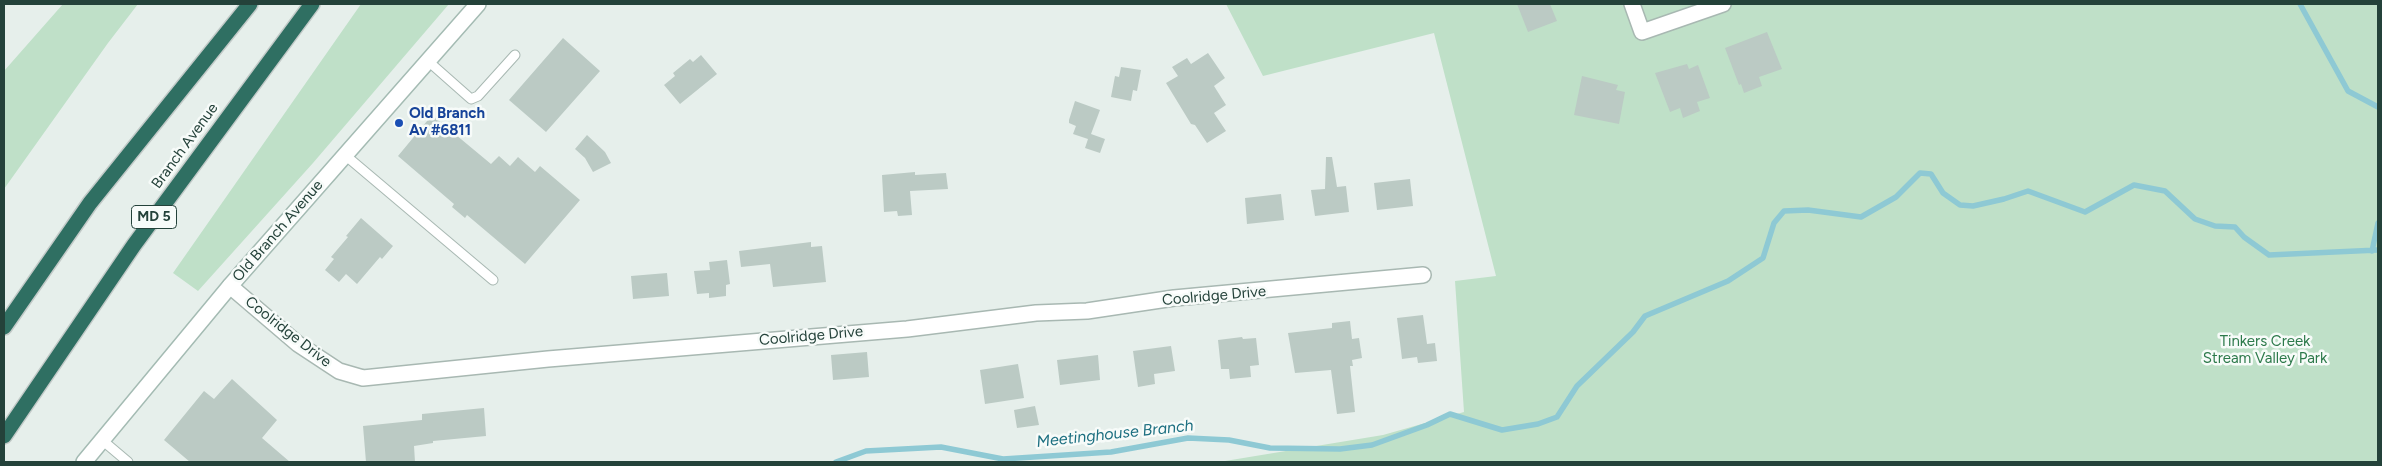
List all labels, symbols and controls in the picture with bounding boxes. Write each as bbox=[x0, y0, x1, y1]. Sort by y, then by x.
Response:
street label: Branch Avenue bbox=[148, 100, 222, 192]
place label: Old Branch Av #6811 bbox=[409, 105, 485, 140]
marker: Old Branch Av #6811 bbox=[393, 117, 405, 129]
street label: Old Branch Avenue bbox=[229, 177, 327, 285]
road number: MD 5 bbox=[132, 206, 176, 228]
street label: Coolridge Drive bbox=[1161, 282, 1267, 310]
street label: Coolridge Drive bbox=[241, 293, 335, 371]
street label: Coolridge Drive bbox=[758, 322, 864, 350]
park label: Tinkers Creek Stream Valley Park bbox=[2203, 333, 2327, 368]
water label: Meetinghouse Branch bbox=[1036, 416, 1194, 452]

